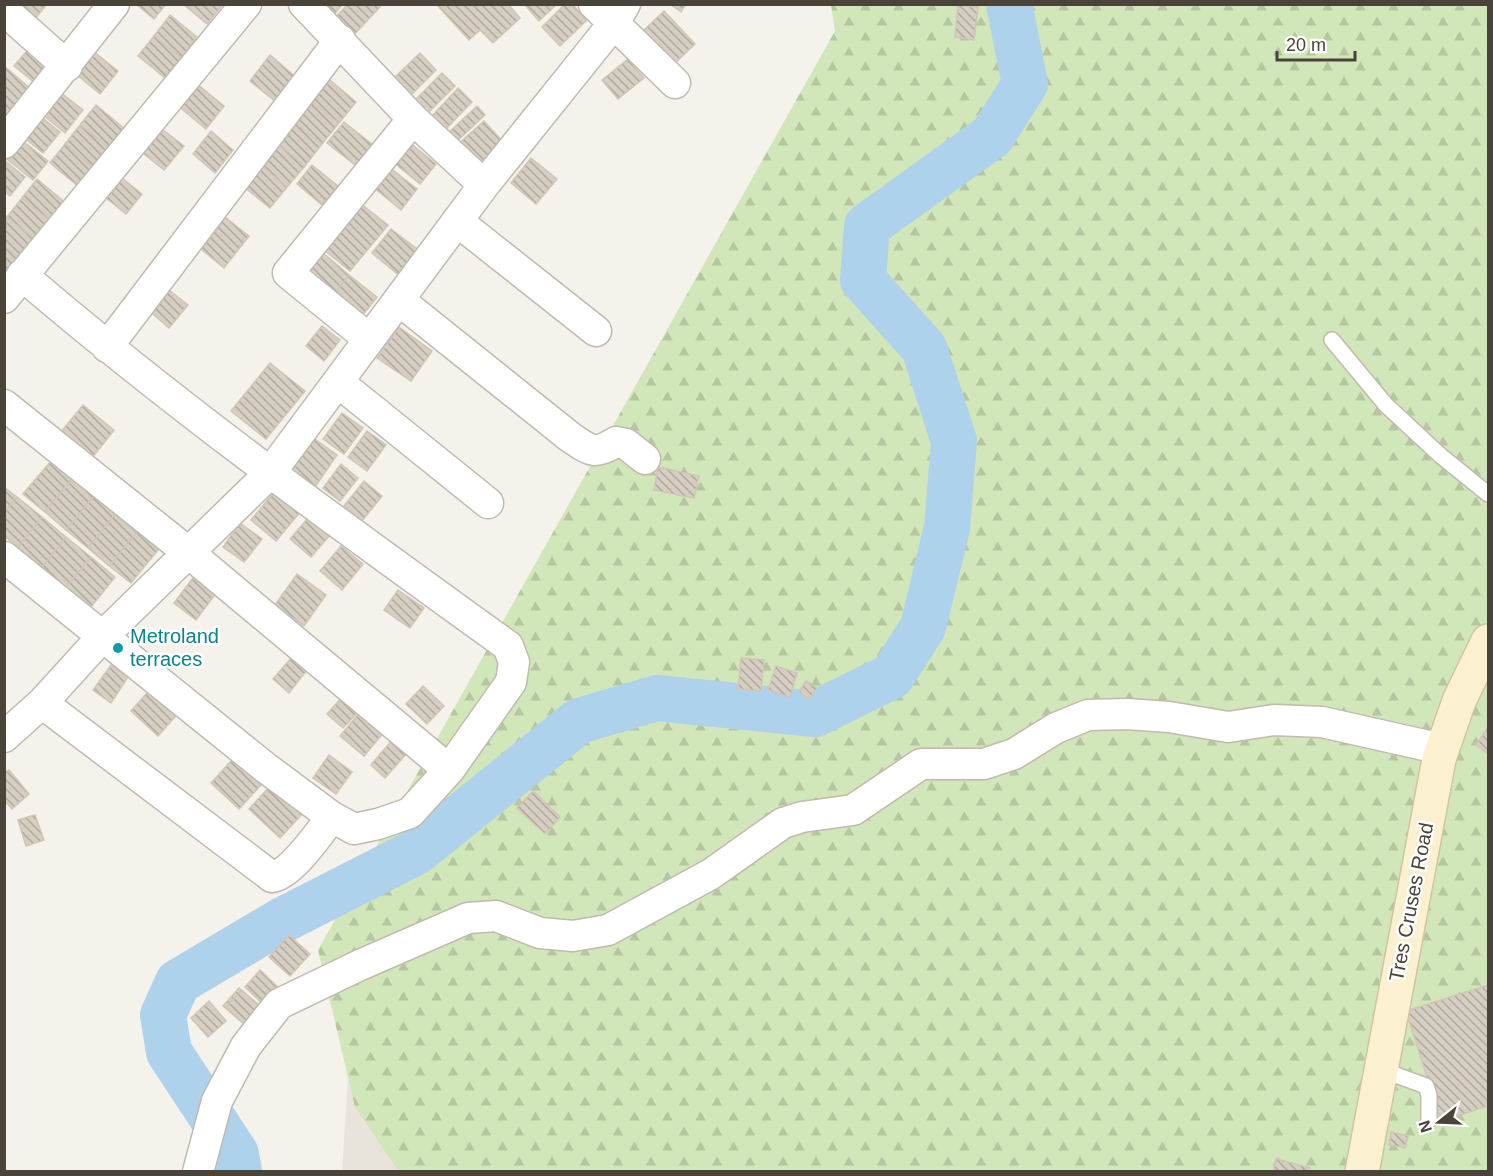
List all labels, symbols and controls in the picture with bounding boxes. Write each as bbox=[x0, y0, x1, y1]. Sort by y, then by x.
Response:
scale bar bbox=[1277, 24, 1355, 62]
text: 20 m bbox=[1286, 35, 1326, 55]
place label: Metroland terraces bbox=[130, 625, 219, 670]
marker: Metroland terraces bbox=[111, 641, 125, 655]
street label: Tres Cruses Road bbox=[1385, 821, 1437, 983]
north arrow bbox=[1409, 1092, 1469, 1152]
text: N bbox=[1415, 1118, 1435, 1135]

